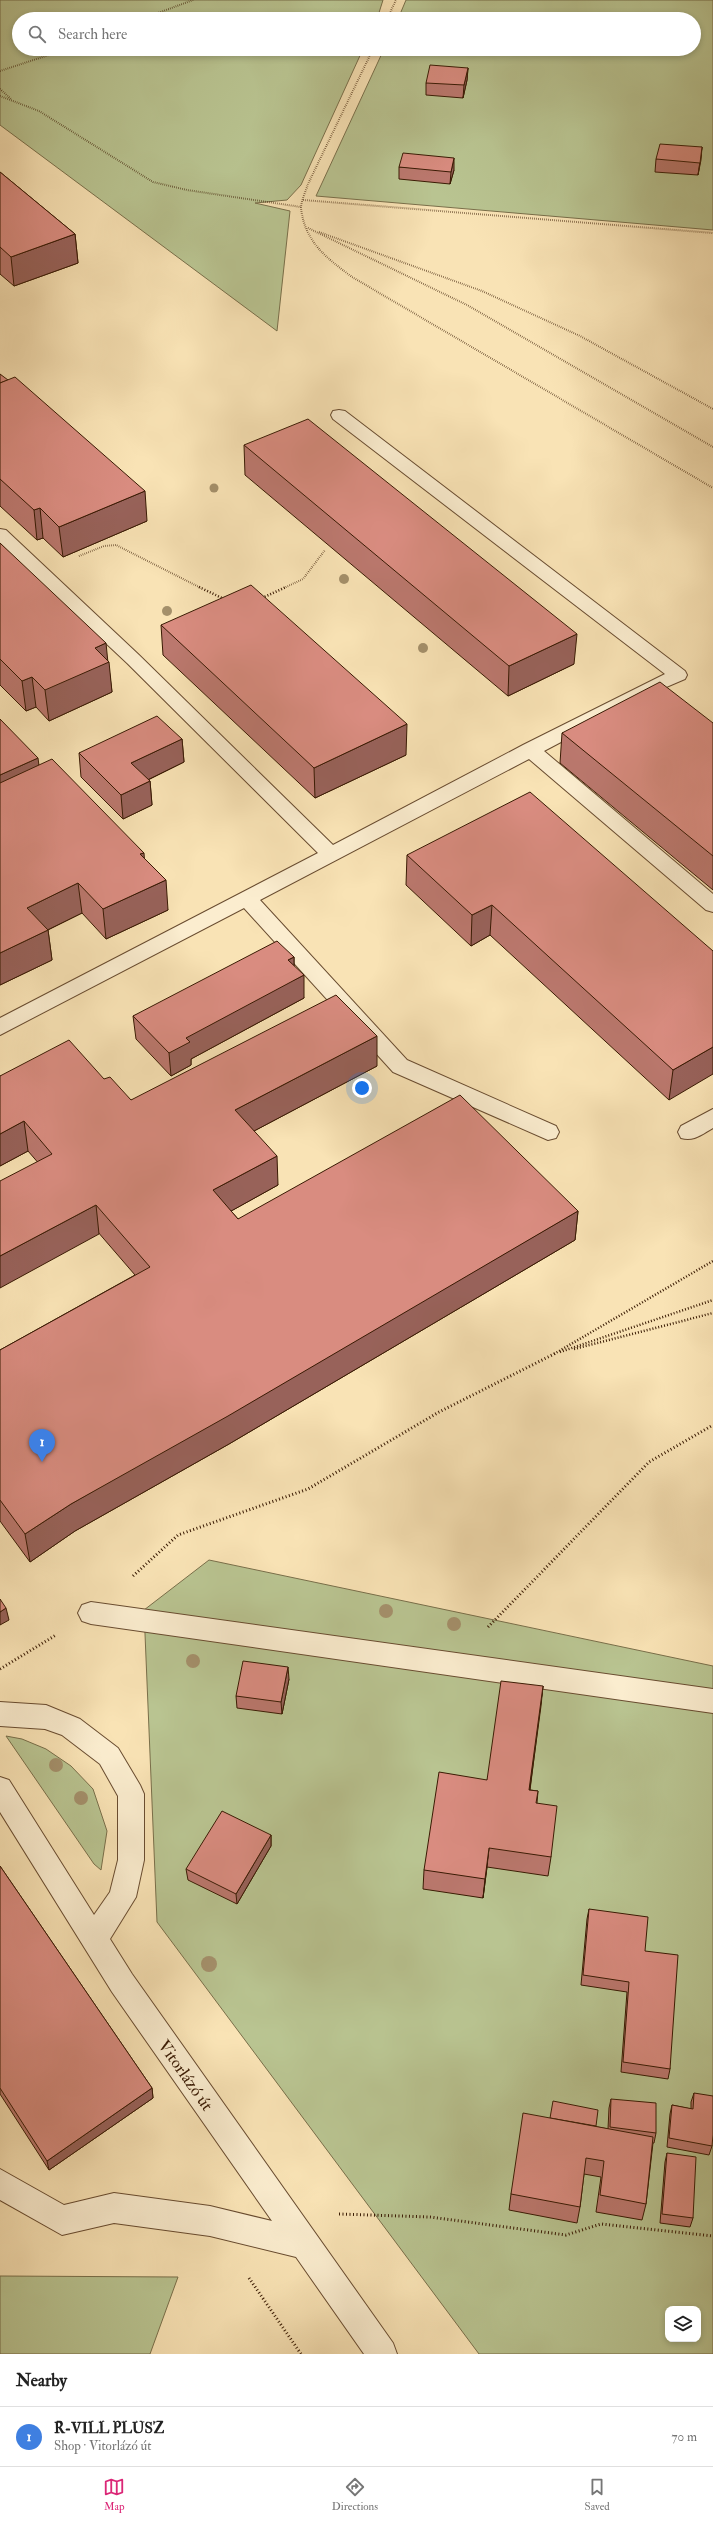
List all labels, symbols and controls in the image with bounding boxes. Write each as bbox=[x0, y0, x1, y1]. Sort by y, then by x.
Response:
search box bbox=[12, 12, 701, 56]
icon: search bbox=[26, 23, 48, 45]
text: Search here bbox=[58, 25, 127, 44]
your location bbox=[352, 1078, 372, 1098]
pin: 1 bbox=[29, 1429, 55, 1462]
street label: Vitorlázó út bbox=[154, 2036, 218, 2115]
map controls bbox=[665, 2306, 701, 2342]
button: layers bbox=[665, 2306, 701, 2342]
text: Nearby bbox=[16, 2370, 67, 2391]
text: R-VILL PLUSZ bbox=[54, 2419, 164, 2438]
text: 1 bbox=[27, 2429, 31, 2445]
text: 70 m bbox=[672, 2429, 697, 2445]
text: Shop · Vitorlázó út bbox=[54, 2438, 152, 2454]
tab: Map bbox=[103, 2476, 125, 2513]
tab: Directions bbox=[332, 2476, 378, 2513]
tab: Saved bbox=[585, 2476, 610, 2513]

